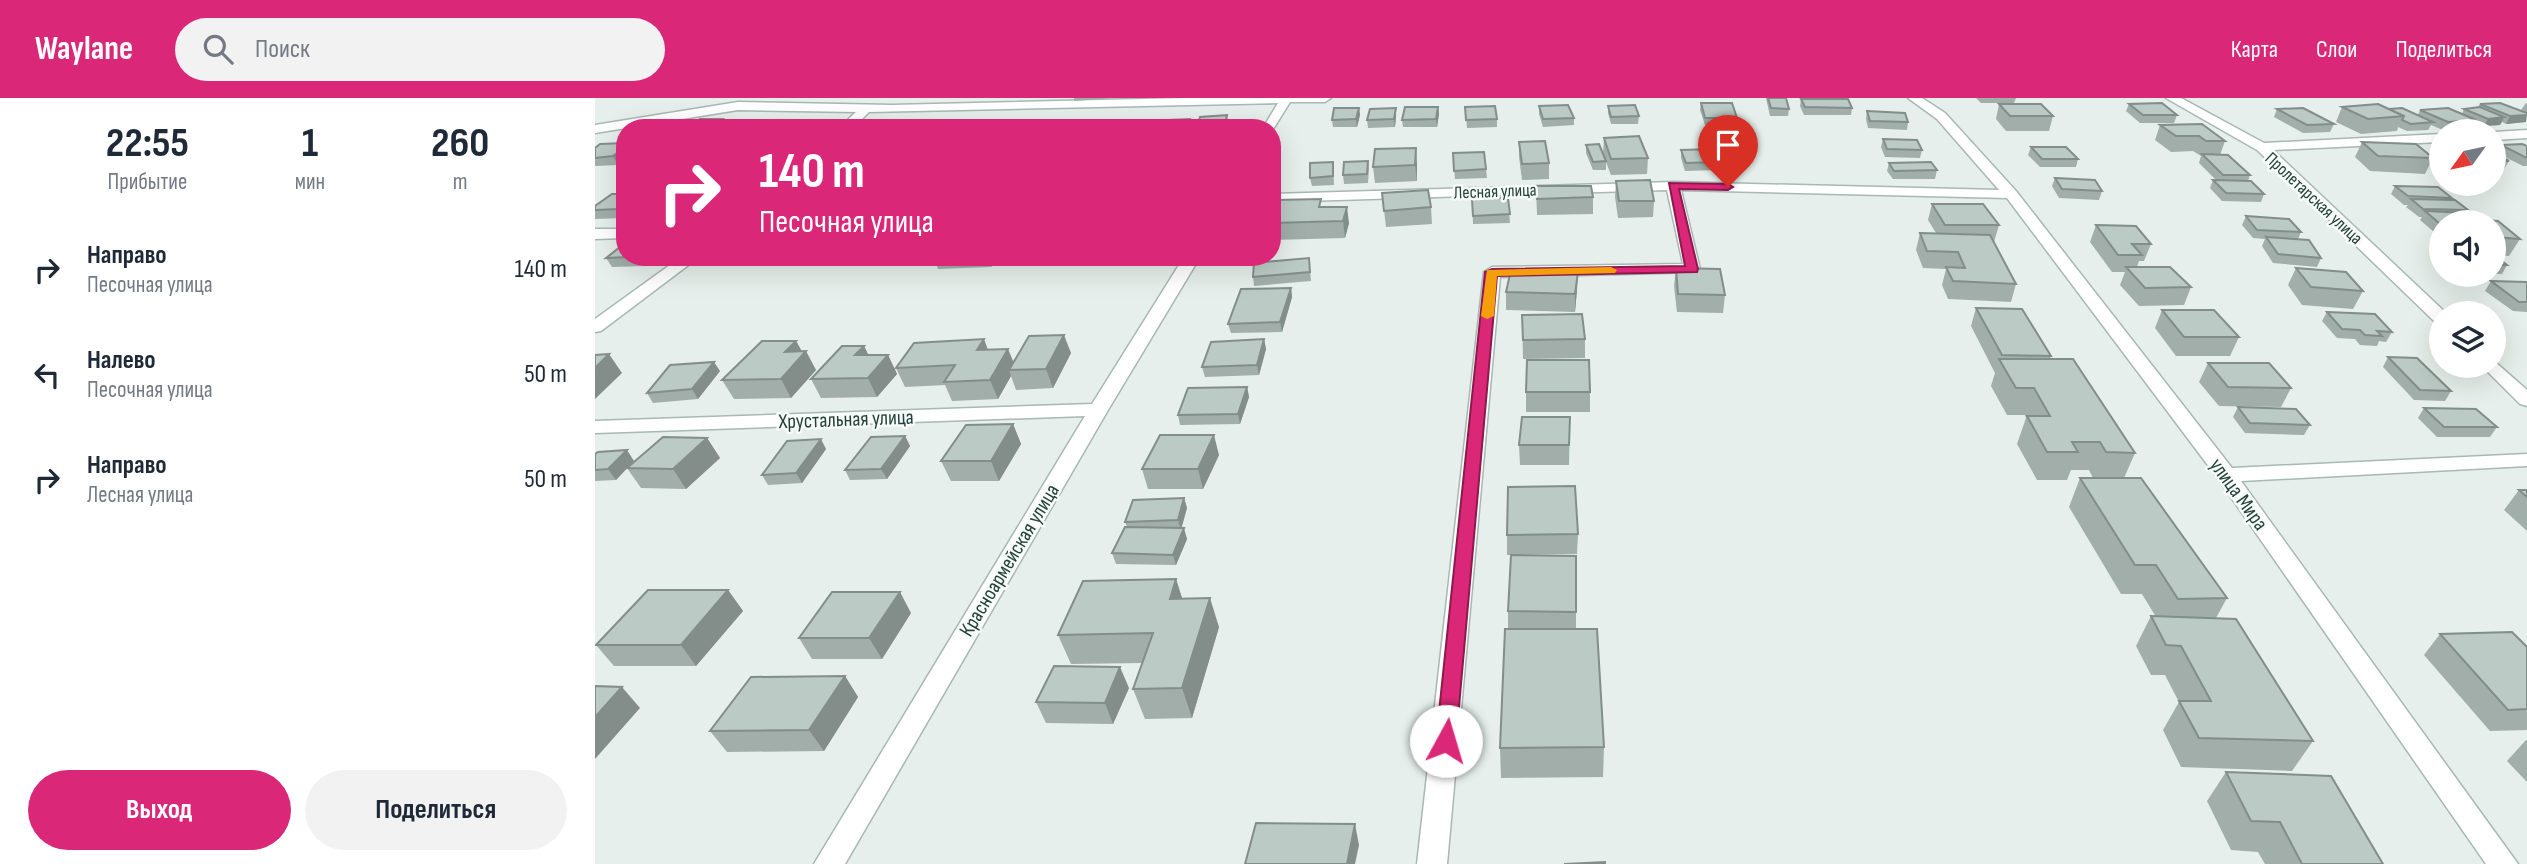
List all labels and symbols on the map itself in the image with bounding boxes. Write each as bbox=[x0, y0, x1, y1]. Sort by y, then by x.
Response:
pin bbox=[1698, 115, 1758, 187]
north arrow bbox=[2429, 119, 2506, 196]
street label: Пролетарская улица bbox=[2261, 148, 2367, 249]
street label: Лесная улица bbox=[1453, 180, 1537, 203]
street label: Хрустальная улица bbox=[777, 405, 914, 434]
street label: улица Мира bbox=[2204, 453, 2273, 535]
street label: Красноармейская улица bbox=[954, 479, 1065, 641]
position arrow bbox=[1409, 704, 1483, 778]

